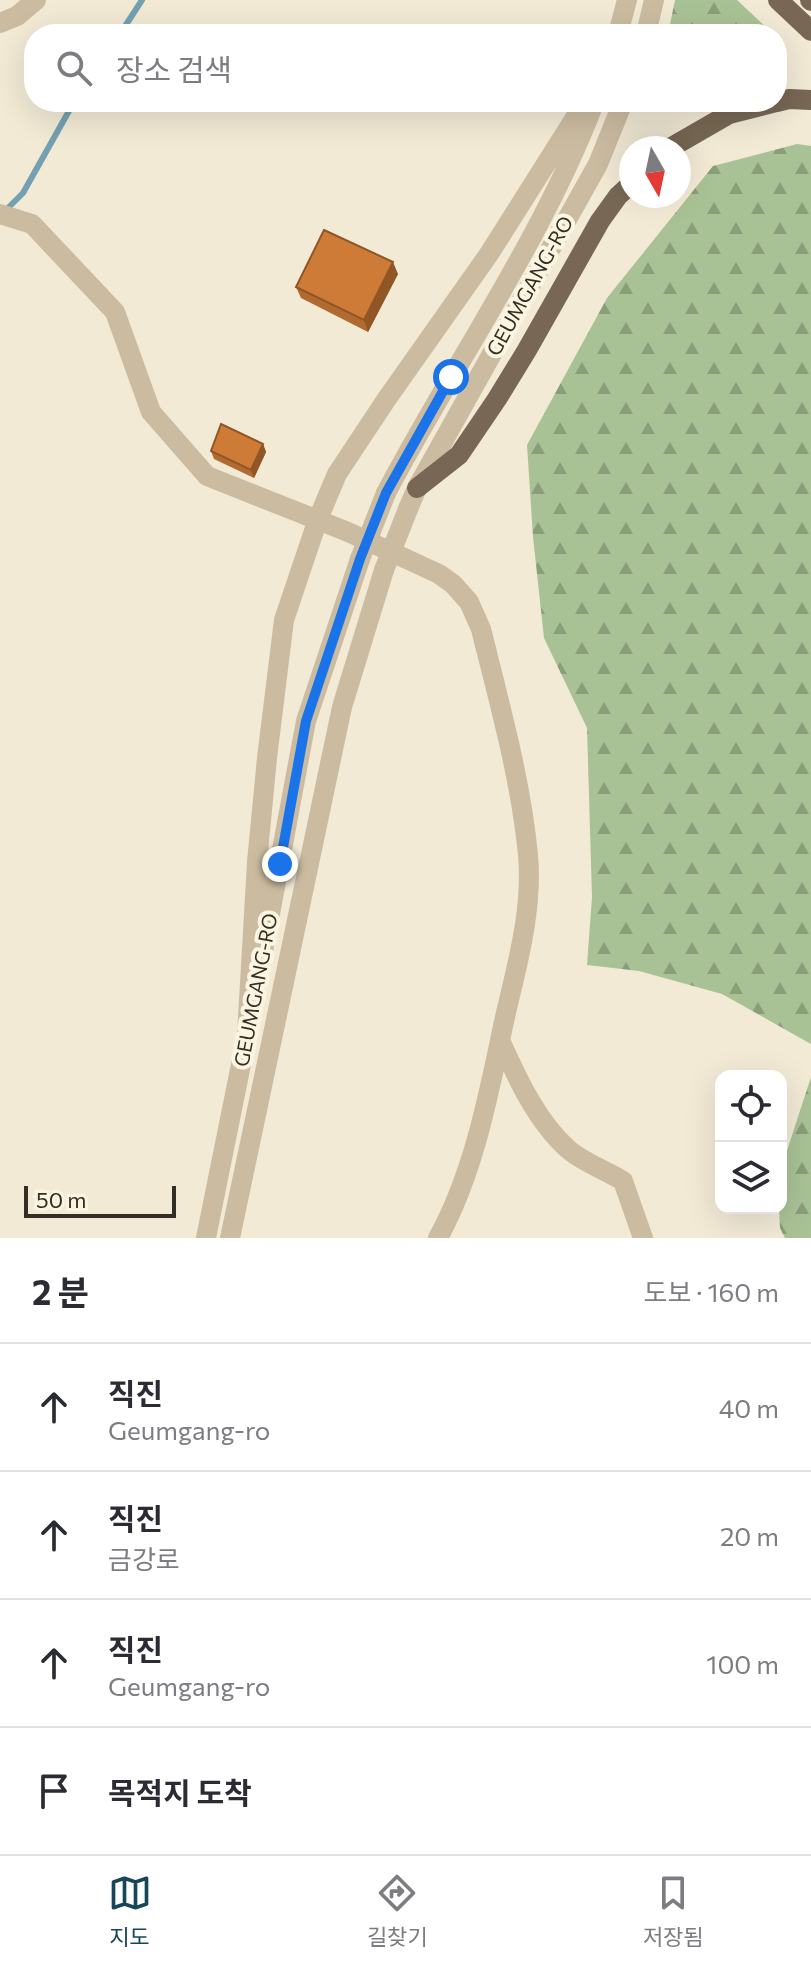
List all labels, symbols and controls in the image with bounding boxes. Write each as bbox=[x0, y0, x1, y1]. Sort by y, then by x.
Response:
search box bbox=[24, 24, 787, 112]
icon: search bbox=[52, 46, 96, 90]
text: 장소 검색 bbox=[116, 50, 232, 87]
north arrow bbox=[619, 136, 691, 208]
street label: GEUMGANG-RO bbox=[481, 212, 577, 359]
route start bbox=[433, 359, 469, 395]
route end bbox=[262, 846, 298, 882]
street label: GEUMGANG-RO bbox=[228, 911, 282, 1069]
map controls bbox=[715, 1070, 787, 1214]
button: locate bbox=[715, 1070, 787, 1142]
button: layers bbox=[715, 1142, 787, 1214]
scale bar bbox=[24, 1182, 176, 1218]
text: 50 m bbox=[36, 1186, 86, 1213]
text: 2 분 bbox=[32, 1270, 89, 1312]
text: 도보 · 160 m bbox=[644, 1276, 779, 1307]
text: 직진 bbox=[108, 1374, 163, 1411]
icon: ahead bbox=[32, 1385, 76, 1429]
text: 40 m bbox=[719, 1392, 779, 1423]
text: Geumgang-ro bbox=[108, 1414, 270, 1445]
text: 직진 bbox=[108, 1499, 163, 1536]
icon: ahead bbox=[32, 1513, 76, 1557]
text: 20 m bbox=[720, 1520, 779, 1551]
text: 금강로 bbox=[108, 1543, 180, 1574]
text: 직진 bbox=[108, 1630, 163, 1667]
icon: ahead bbox=[32, 1641, 76, 1685]
text: 100 m bbox=[706, 1648, 779, 1679]
text: Geumgang-ro bbox=[108, 1670, 270, 1701]
icon: arrive bbox=[32, 1769, 76, 1813]
text: 목적지 도착 bbox=[108, 1773, 252, 1810]
tab: 지도 bbox=[108, 1871, 152, 1951]
tab: 길찾기 bbox=[367, 1871, 427, 1951]
tab: 저장됨 bbox=[643, 1871, 703, 1951]

